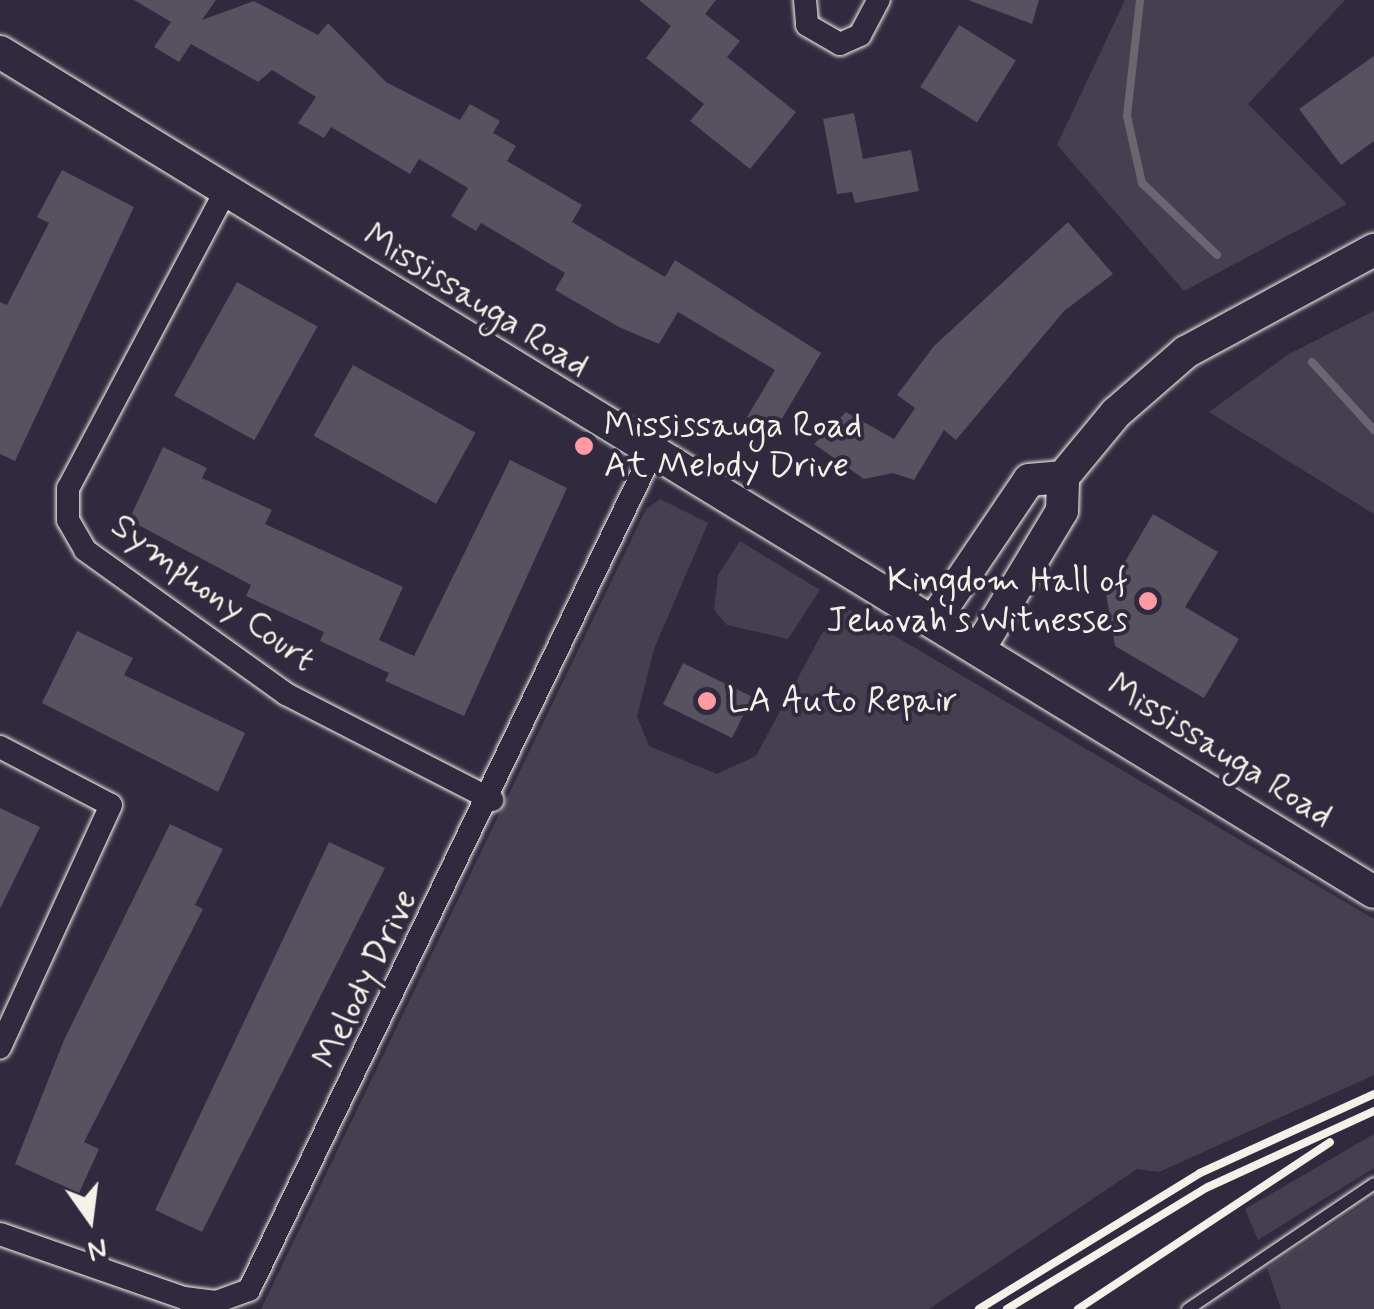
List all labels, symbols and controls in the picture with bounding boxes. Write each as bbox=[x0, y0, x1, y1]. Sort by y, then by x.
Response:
street label: Mississauga Road bbox=[355, 215, 597, 387]
place label: Mississauga Road At Melody Drive bbox=[604, 405, 863, 487]
marker: Mississauga Road At Melody Drive bbox=[573, 435, 595, 457]
street label: Symphony Court bbox=[100, 503, 326, 683]
place label: Kingdom Hall of Jehovah's Witnesses bbox=[817, 560, 1128, 642]
marker: Kingdom Hall of Jehovah's Witnesses bbox=[1137, 590, 1159, 612]
street label: Mississauga Road bbox=[1099, 665, 1341, 837]
place label: LA Auto Repair bbox=[727, 680, 951, 722]
marker: LA Auto Repair bbox=[696, 690, 718, 712]
street label: Melody Drive bbox=[305, 884, 427, 1074]
north arrow bbox=[40, 1169, 140, 1269]
text: N bbox=[84, 1228, 111, 1269]

